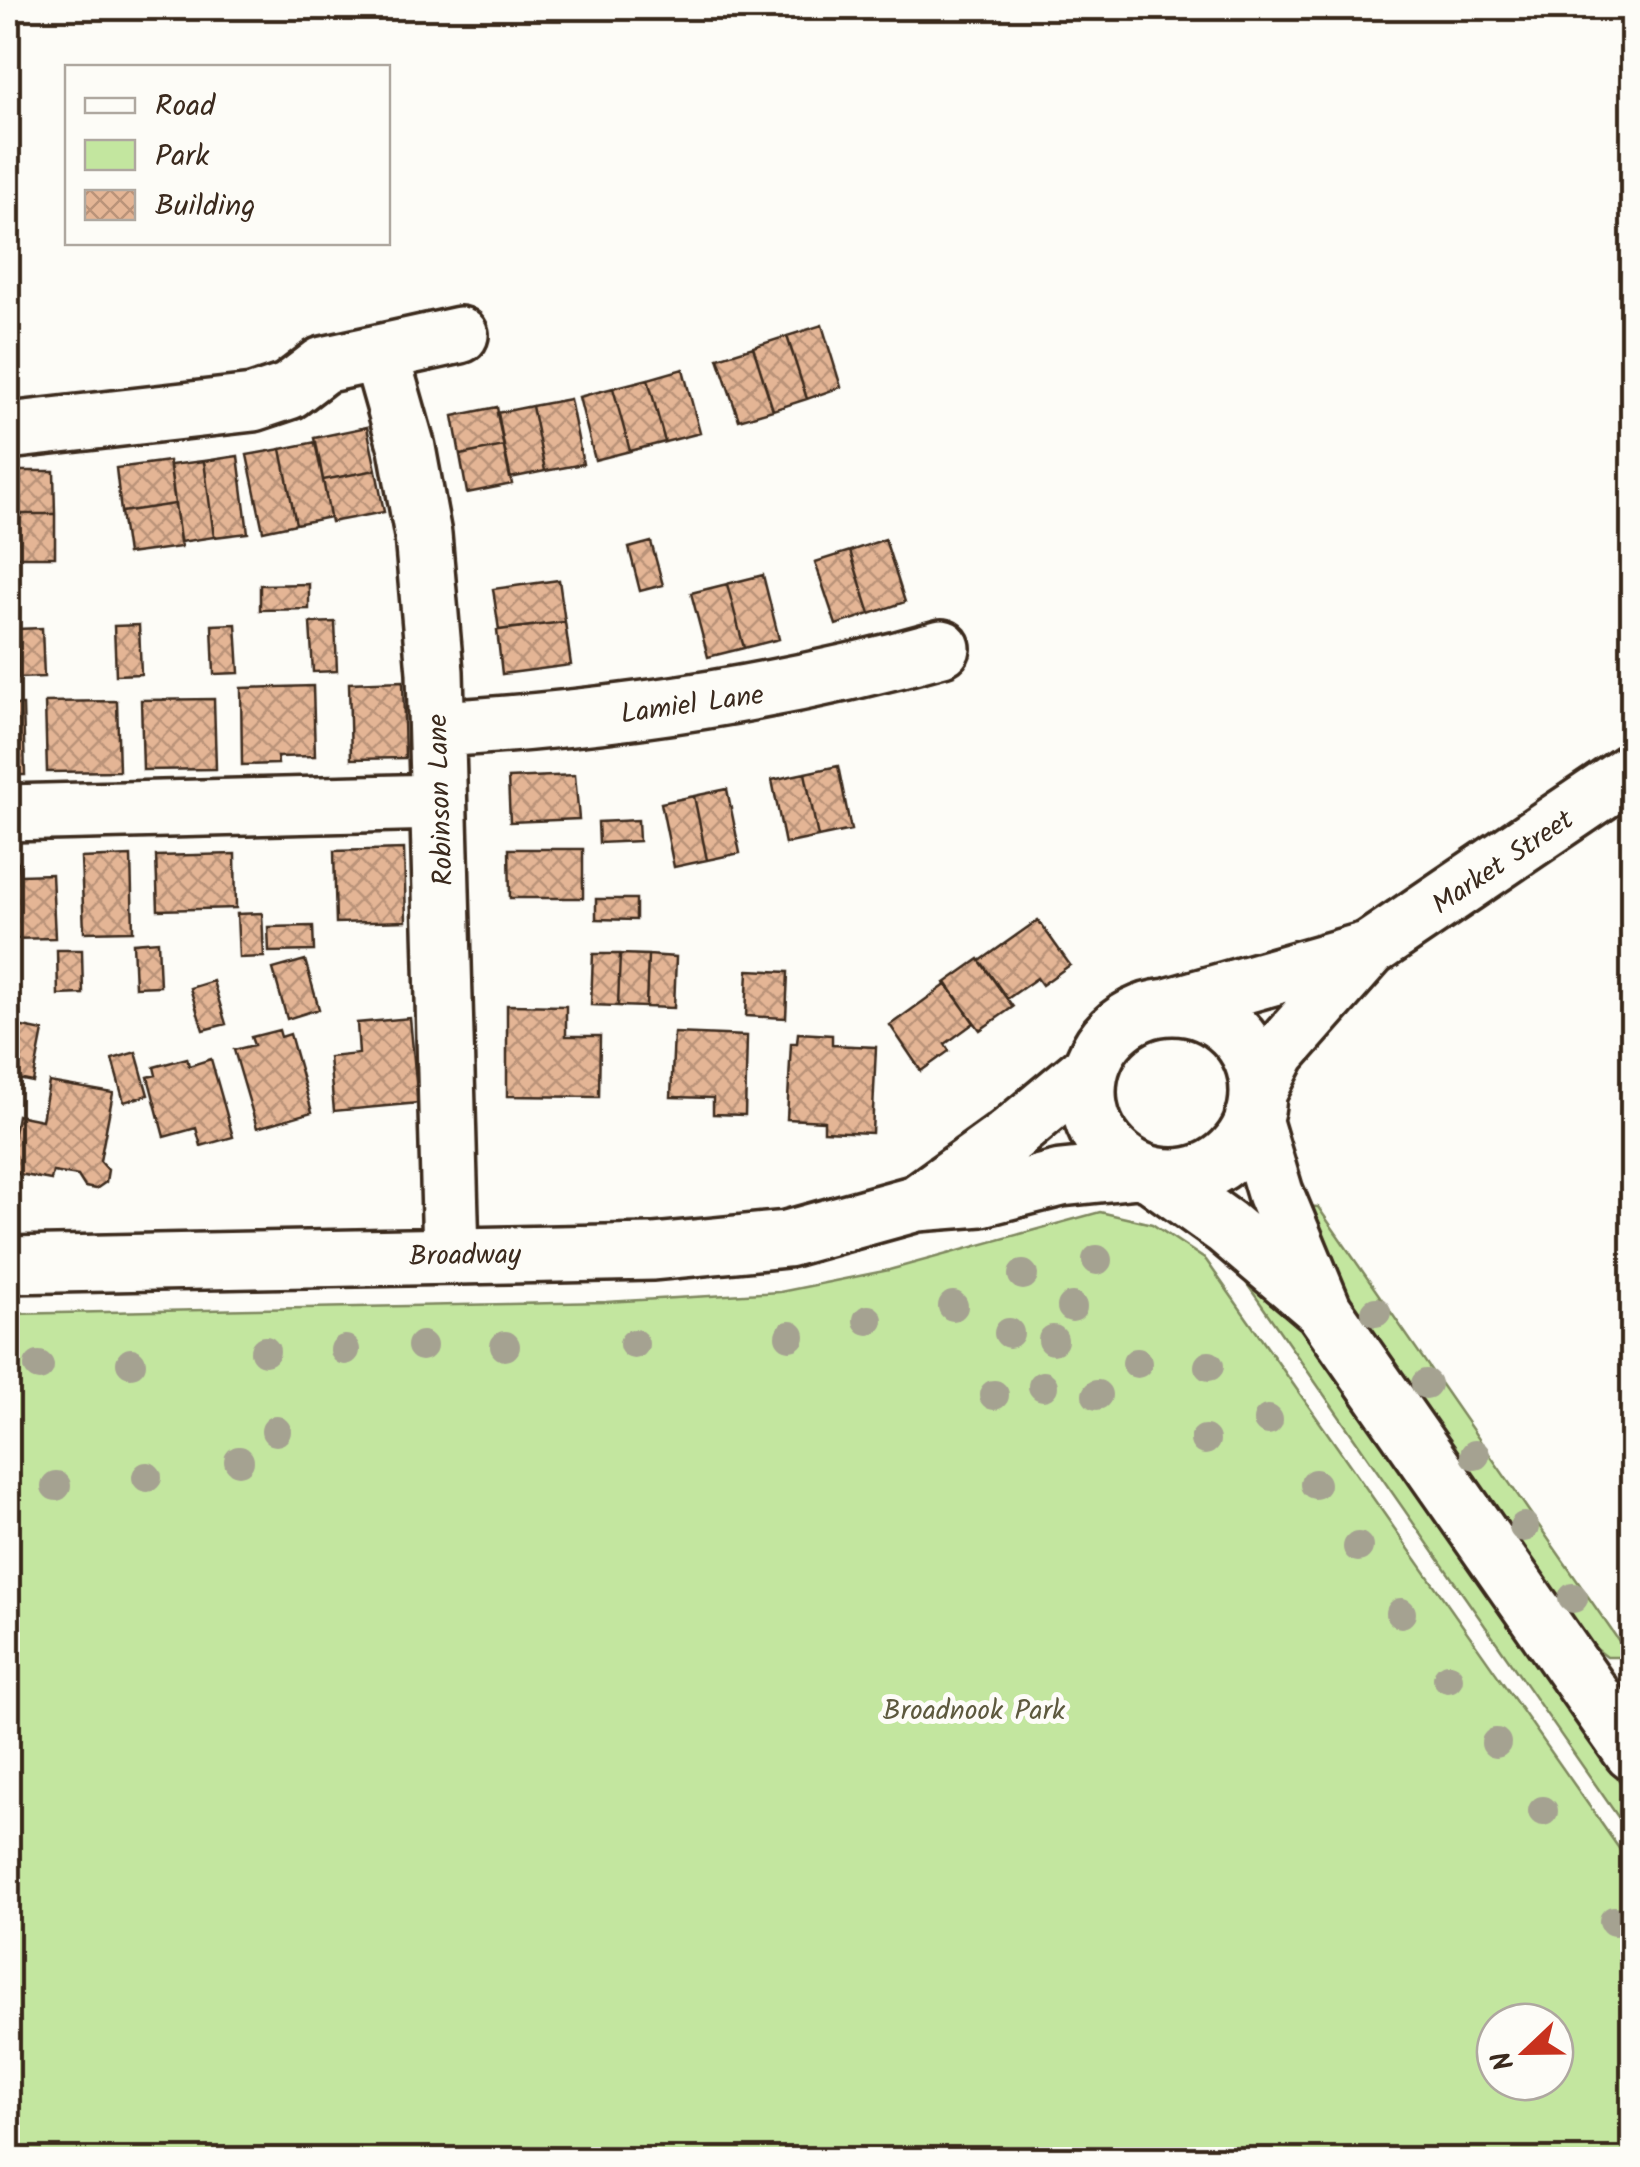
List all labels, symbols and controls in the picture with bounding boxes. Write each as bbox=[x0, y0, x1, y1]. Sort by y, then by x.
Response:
legend bbox=[65, 65, 390, 245]
text: Road bbox=[155, 83, 216, 131]
text: Park bbox=[155, 133, 210, 181]
text: Building bbox=[155, 183, 255, 231]
street label: Lamiel Lane bbox=[618, 673, 767, 738]
street label: Robinson Lane bbox=[416, 713, 467, 887]
street label: Market Street bbox=[1423, 798, 1585, 927]
street label: Broadway bbox=[409, 1233, 522, 1280]
park label: Broadnook Park bbox=[883, 1689, 1066, 1734]
north arrow bbox=[1475, 2002, 1575, 2102]
text: N bbox=[1480, 2044, 1528, 2077]

